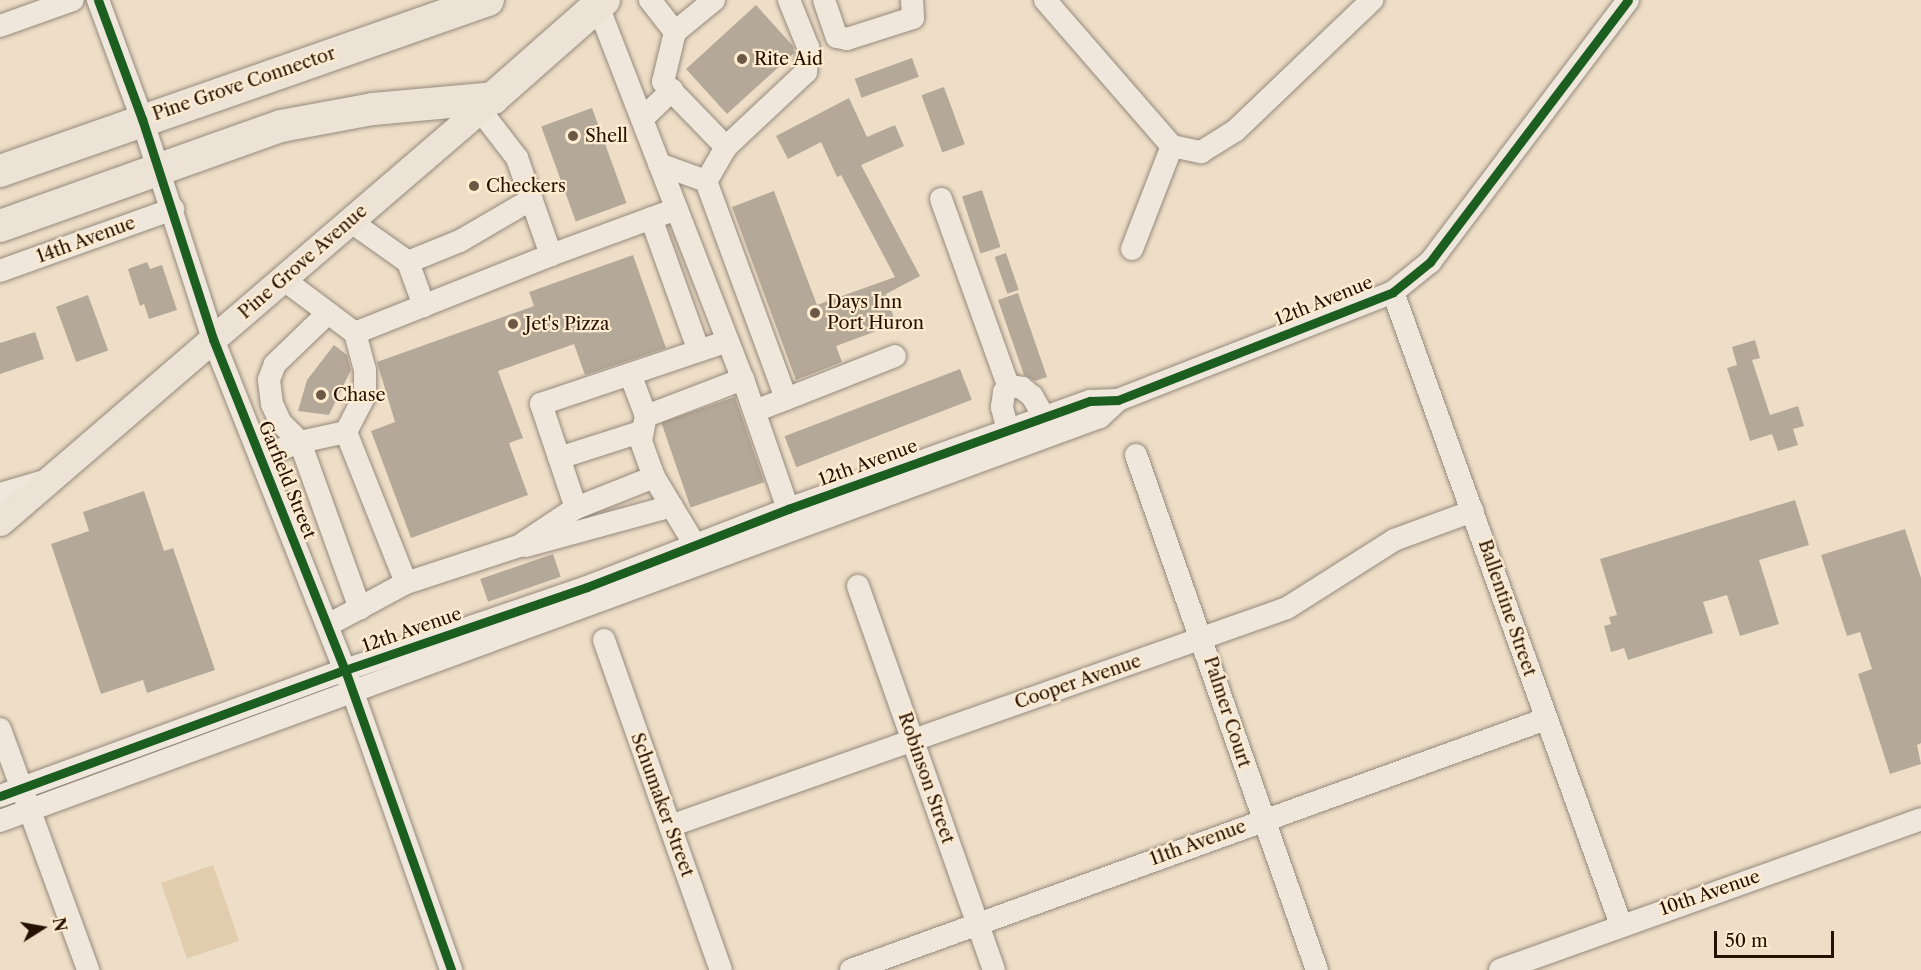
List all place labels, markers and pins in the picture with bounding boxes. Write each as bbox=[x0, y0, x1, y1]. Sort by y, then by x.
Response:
place label: Rite Aid bbox=[754, 48, 824, 70]
marker: Rite Aid bbox=[735, 52, 749, 66]
place label: Shell bbox=[585, 125, 628, 147]
marker: Shell bbox=[566, 129, 580, 143]
place label: Checkers bbox=[486, 175, 566, 197]
marker: Checkers bbox=[467, 179, 481, 193]
place label: Days Inn Port Huron bbox=[827, 292, 924, 334]
marker: Days Inn Port Huron bbox=[808, 306, 822, 320]
place label: Jet's Pizza bbox=[525, 313, 609, 335]
marker: Jet's Pizza bbox=[506, 317, 520, 331]
place label: Chase bbox=[333, 384, 386, 406]
marker: Chase bbox=[314, 388, 328, 402]

